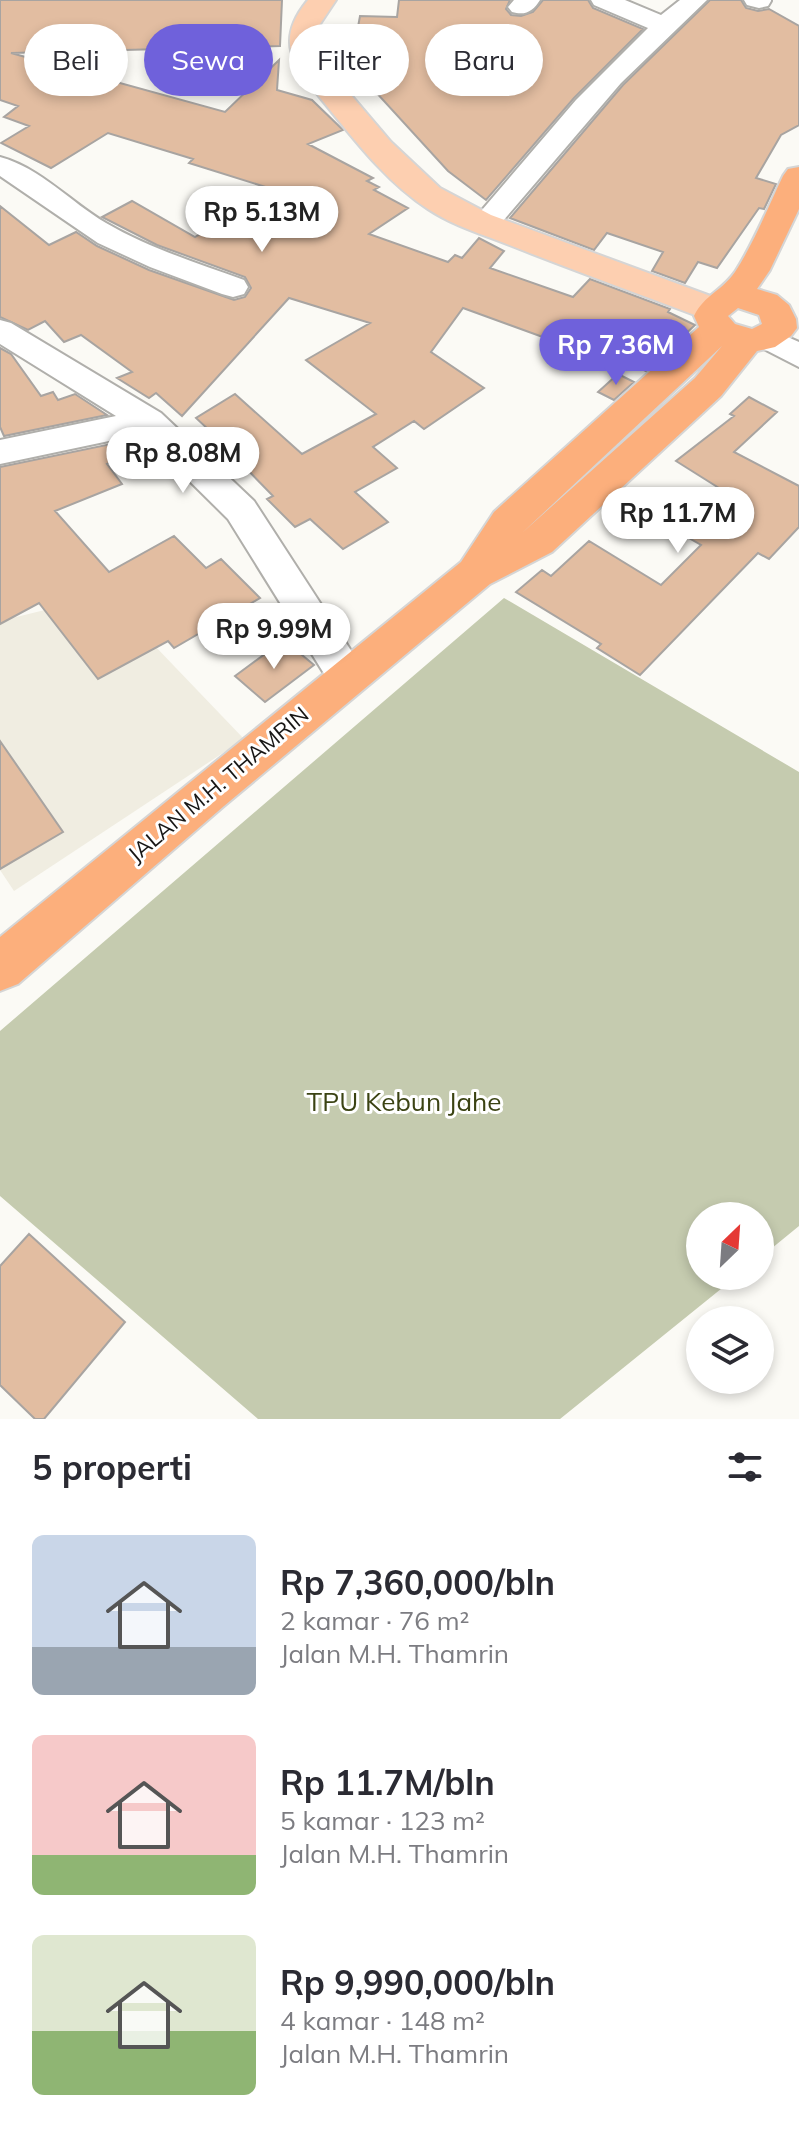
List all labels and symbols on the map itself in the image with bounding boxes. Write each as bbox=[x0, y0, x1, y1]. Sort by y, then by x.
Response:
pin: Rp 5.13M bbox=[179, 186, 345, 254]
pin: Rp 7.36M bbox=[533, 319, 699, 387]
pin: Rp 8.08M bbox=[100, 427, 266, 495]
pin: Rp 11.7M bbox=[595, 487, 761, 555]
pin: Rp 9.99M bbox=[191, 603, 357, 671]
street label: JALAN M.H. THAMRIN bbox=[122, 700, 314, 868]
park label: TPU Kebun Jahe bbox=[307, 1085, 501, 1118]
north arrow bbox=[686, 1202, 774, 1290]

